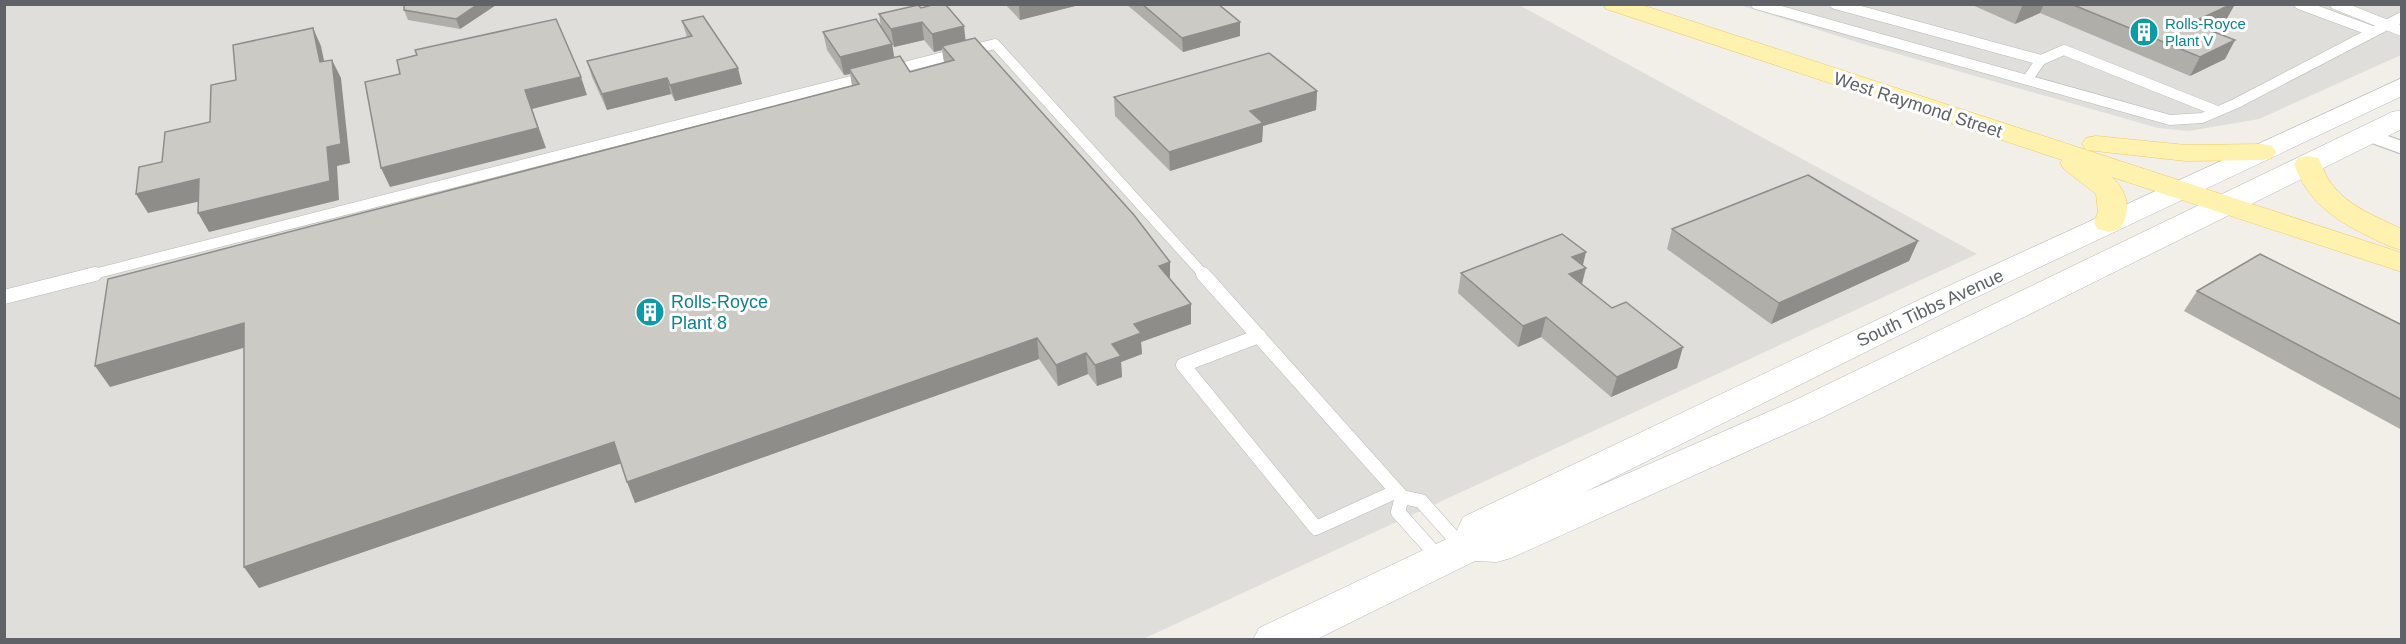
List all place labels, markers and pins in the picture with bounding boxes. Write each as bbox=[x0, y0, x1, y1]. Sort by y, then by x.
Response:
place label: Rolls-Royce Plant V bbox=[2165, 15, 2246, 49]
building icon: Rolls-Royce Plant V bbox=[2128, 16, 2160, 48]
place label: Rolls-Royce Plant 8 bbox=[671, 292, 768, 333]
building icon: Rolls-Royce Plant 8 bbox=[634, 296, 666, 328]

